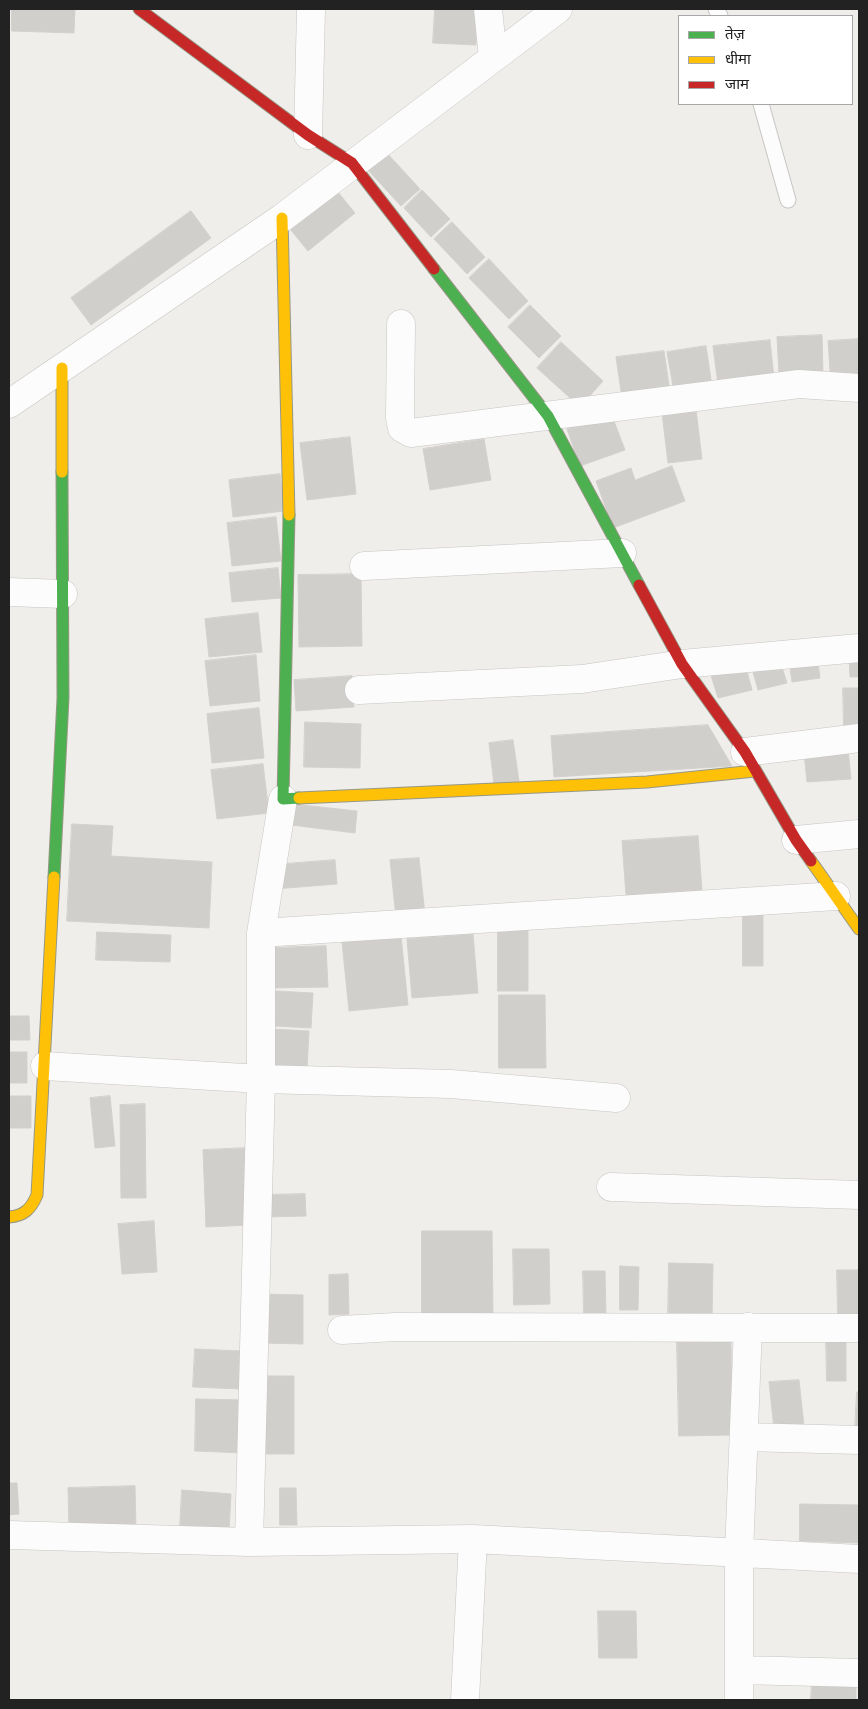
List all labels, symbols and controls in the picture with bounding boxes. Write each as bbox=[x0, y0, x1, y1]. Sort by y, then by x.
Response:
legend bbox=[678, 15, 853, 105]
text: तेज़ bbox=[725, 25, 745, 43]
text: धीमा bbox=[725, 50, 751, 68]
text: जाम bbox=[725, 75, 749, 93]

